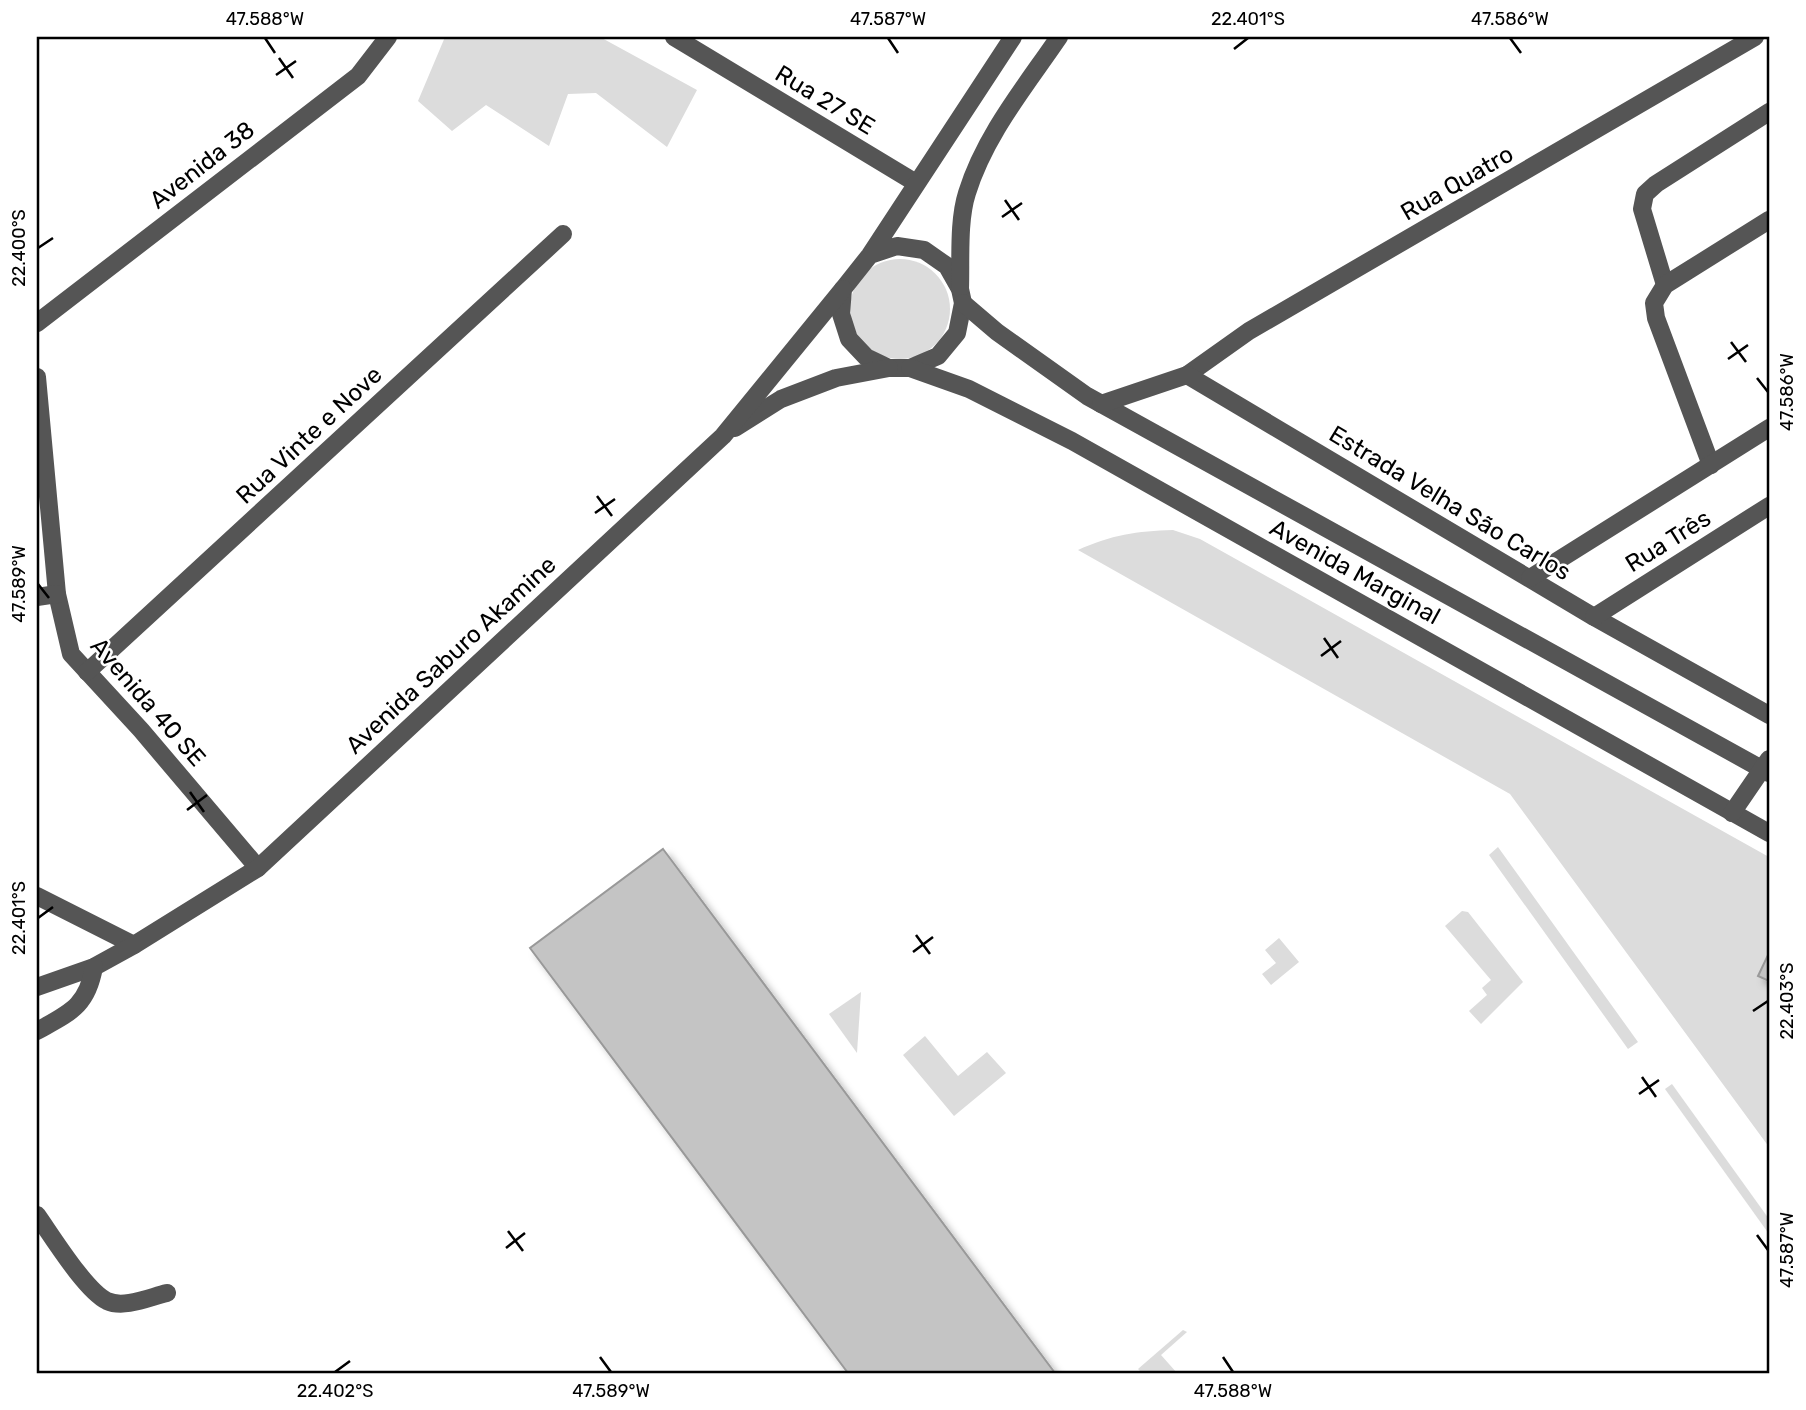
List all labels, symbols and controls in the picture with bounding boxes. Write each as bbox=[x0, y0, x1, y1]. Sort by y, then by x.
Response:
text: 47.588°W bbox=[226, 8, 304, 30]
text: 47.587°W bbox=[850, 8, 926, 30]
text: 22.401°S bbox=[1211, 8, 1285, 30]
text: 47.586°W bbox=[1471, 8, 1549, 30]
street label: Rua 27 SE bbox=[770, 59, 880, 141]
street label: Avenida 38 bbox=[144, 115, 260, 215]
street label: Rua Quatro bbox=[1396, 140, 1518, 226]
text: 22.400°S bbox=[8, 209, 30, 287]
text: 47.586°W bbox=[1776, 353, 1798, 431]
street label: Rua Vinte e Nove bbox=[230, 360, 388, 510]
street label: Estrada Velha São Carlos bbox=[1324, 420, 1576, 586]
street label: Rua Três bbox=[1620, 504, 1716, 578]
street label: Avenida Marginal bbox=[1265, 514, 1445, 630]
text: 47.589°W bbox=[8, 545, 30, 623]
street label: Avenida Saburo Akamine bbox=[340, 550, 562, 760]
street label: Avenida 40 SE bbox=[85, 632, 211, 772]
text: 22.401°S bbox=[8, 881, 30, 955]
text: 22.403°S bbox=[1776, 963, 1798, 1040]
text: 47.587°W bbox=[1776, 1212, 1798, 1288]
text: 22.402°S bbox=[297, 1380, 373, 1402]
text: 47.589°W bbox=[572, 1380, 650, 1402]
text: 47.588°W bbox=[1194, 1380, 1272, 1402]

